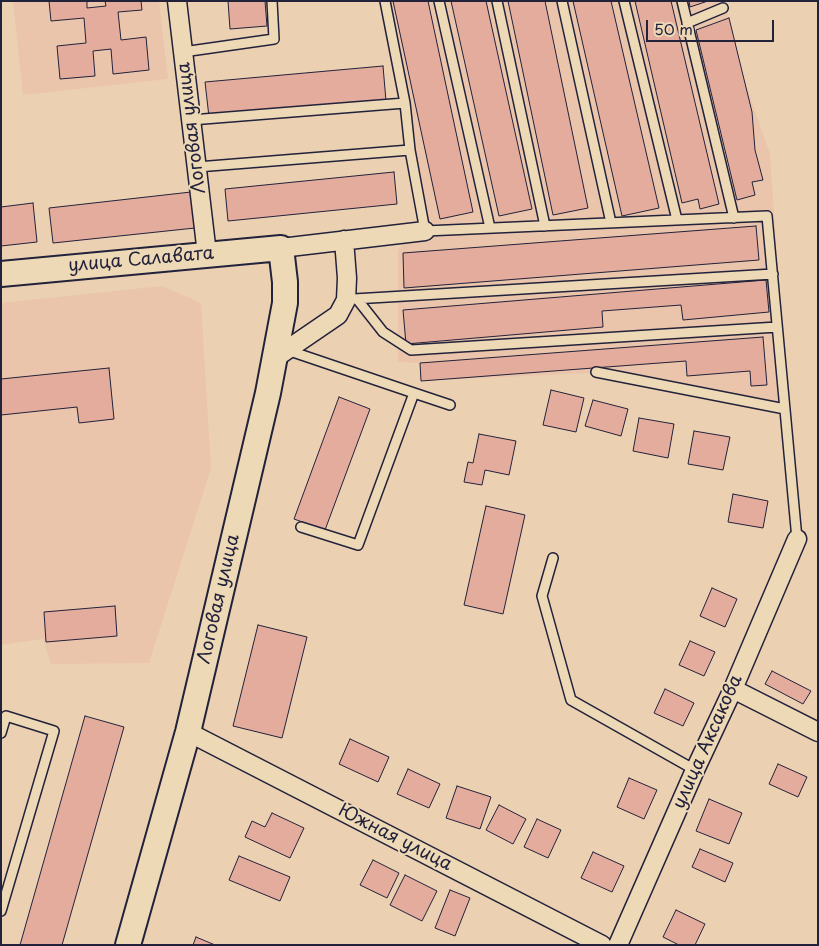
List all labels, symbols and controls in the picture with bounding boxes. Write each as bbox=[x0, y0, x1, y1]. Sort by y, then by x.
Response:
scale bar bbox=[649, 10, 776, 42]
text: 50 m bbox=[654, 17, 693, 40]
street label: Логовая улица bbox=[173, 61, 211, 195]
street label: улица Салавата bbox=[67, 243, 215, 277]
street label: Логовая улица bbox=[194, 532, 244, 666]
street label: улица Аксакова bbox=[669, 672, 747, 812]
street label: Южная улица bbox=[334, 800, 456, 876]

